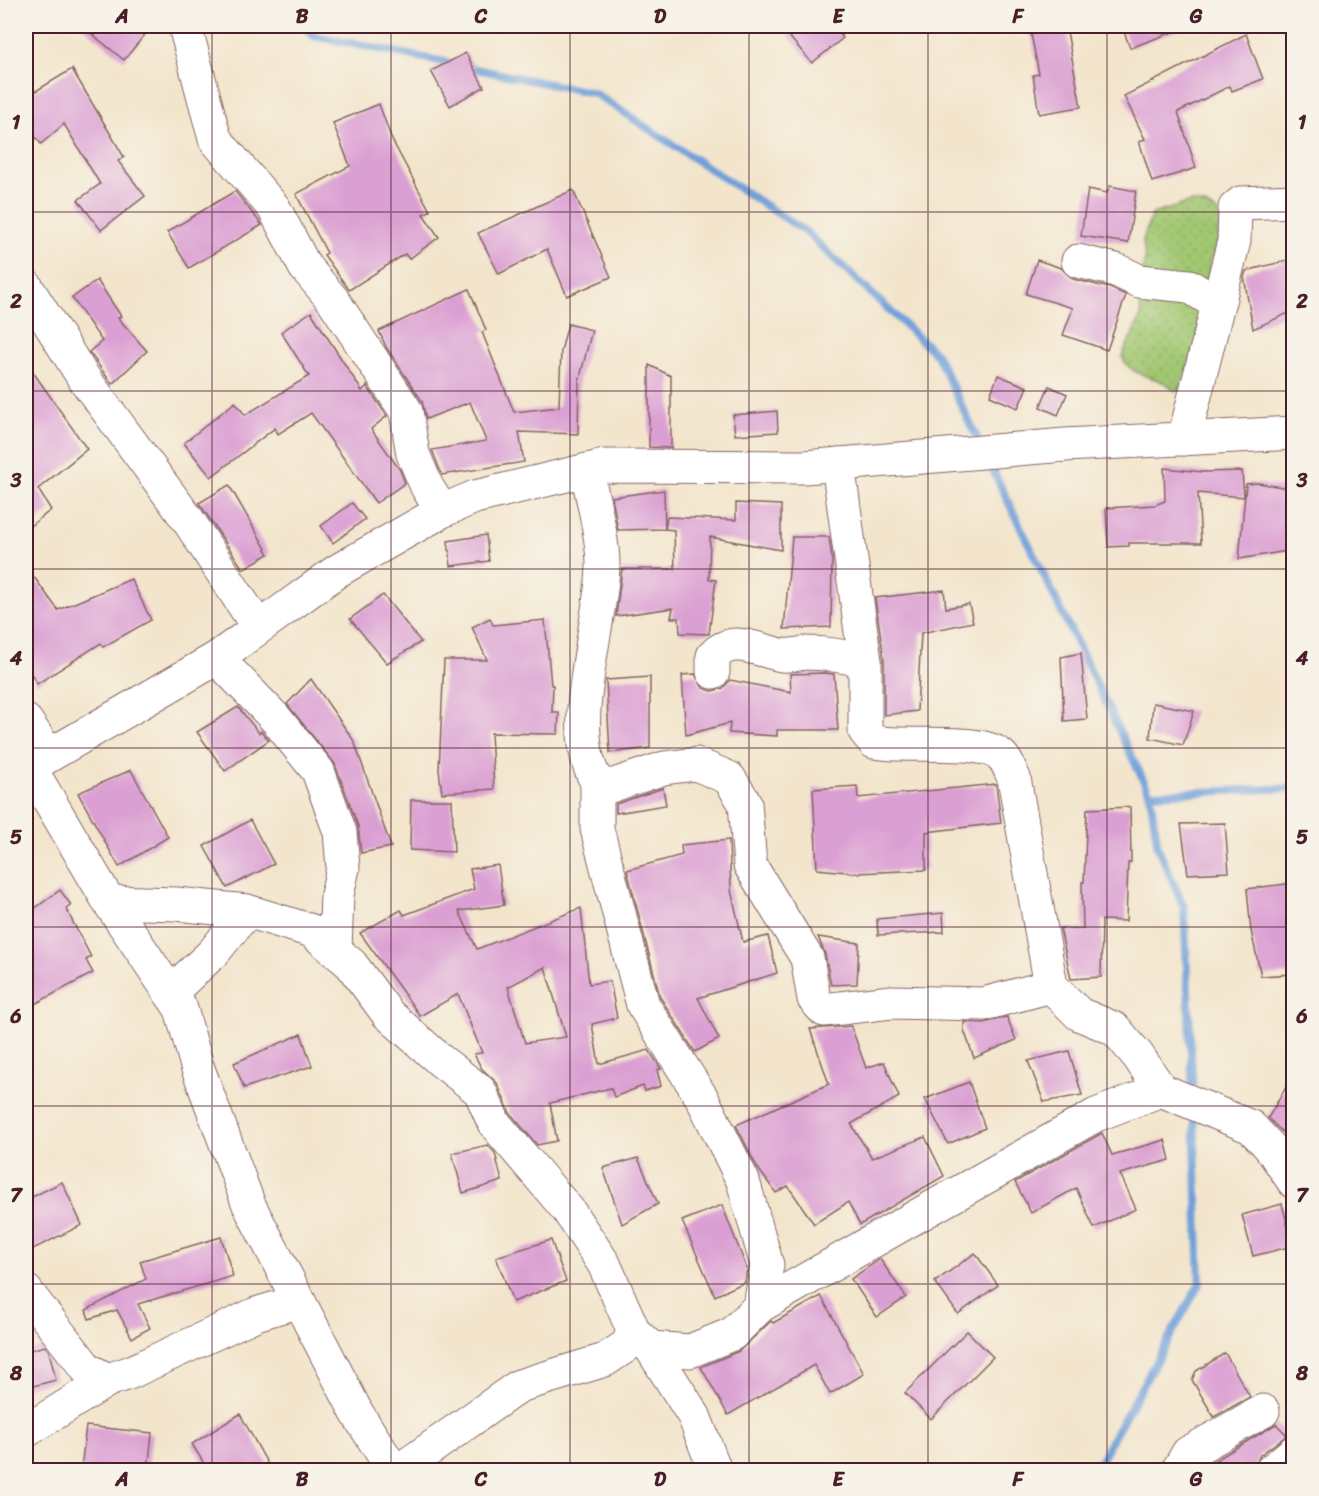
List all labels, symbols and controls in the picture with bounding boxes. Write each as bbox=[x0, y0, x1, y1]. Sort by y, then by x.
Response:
text: A bbox=[114, 0, 129, 34]
text: B bbox=[296, 0, 309, 34]
text: C bbox=[474, 0, 488, 34]
text: D bbox=[654, 0, 667, 34]
text: E bbox=[832, 0, 845, 34]
text: F bbox=[1012, 0, 1025, 34]
text: G bbox=[1189, 0, 1203, 34]
text: 1 bbox=[12, 105, 21, 140]
text: 1 bbox=[1298, 105, 1307, 140]
text: 2 bbox=[9, 284, 22, 319]
text: 2 bbox=[1295, 284, 1308, 319]
text: 3 bbox=[10, 463, 22, 498]
text: 3 bbox=[1296, 463, 1308, 498]
text: 4 bbox=[9, 641, 23, 676]
text: 4 bbox=[1295, 641, 1309, 676]
text: 5 bbox=[10, 820, 22, 855]
text: 5 bbox=[1296, 820, 1308, 855]
text: 6 bbox=[9, 999, 22, 1034]
text: 6 bbox=[1295, 999, 1308, 1034]
text: 7 bbox=[10, 1178, 23, 1213]
text: 7 bbox=[1296, 1178, 1309, 1213]
text: 8 bbox=[9, 1356, 23, 1391]
text: 8 bbox=[1295, 1356, 1309, 1391]
text: A bbox=[114, 1462, 129, 1496]
text: B bbox=[296, 1462, 309, 1496]
text: C bbox=[474, 1462, 488, 1496]
text: D bbox=[654, 1462, 667, 1496]
text: E bbox=[832, 1462, 845, 1496]
text: F bbox=[1012, 1462, 1025, 1496]
text: G bbox=[1189, 1462, 1203, 1496]

